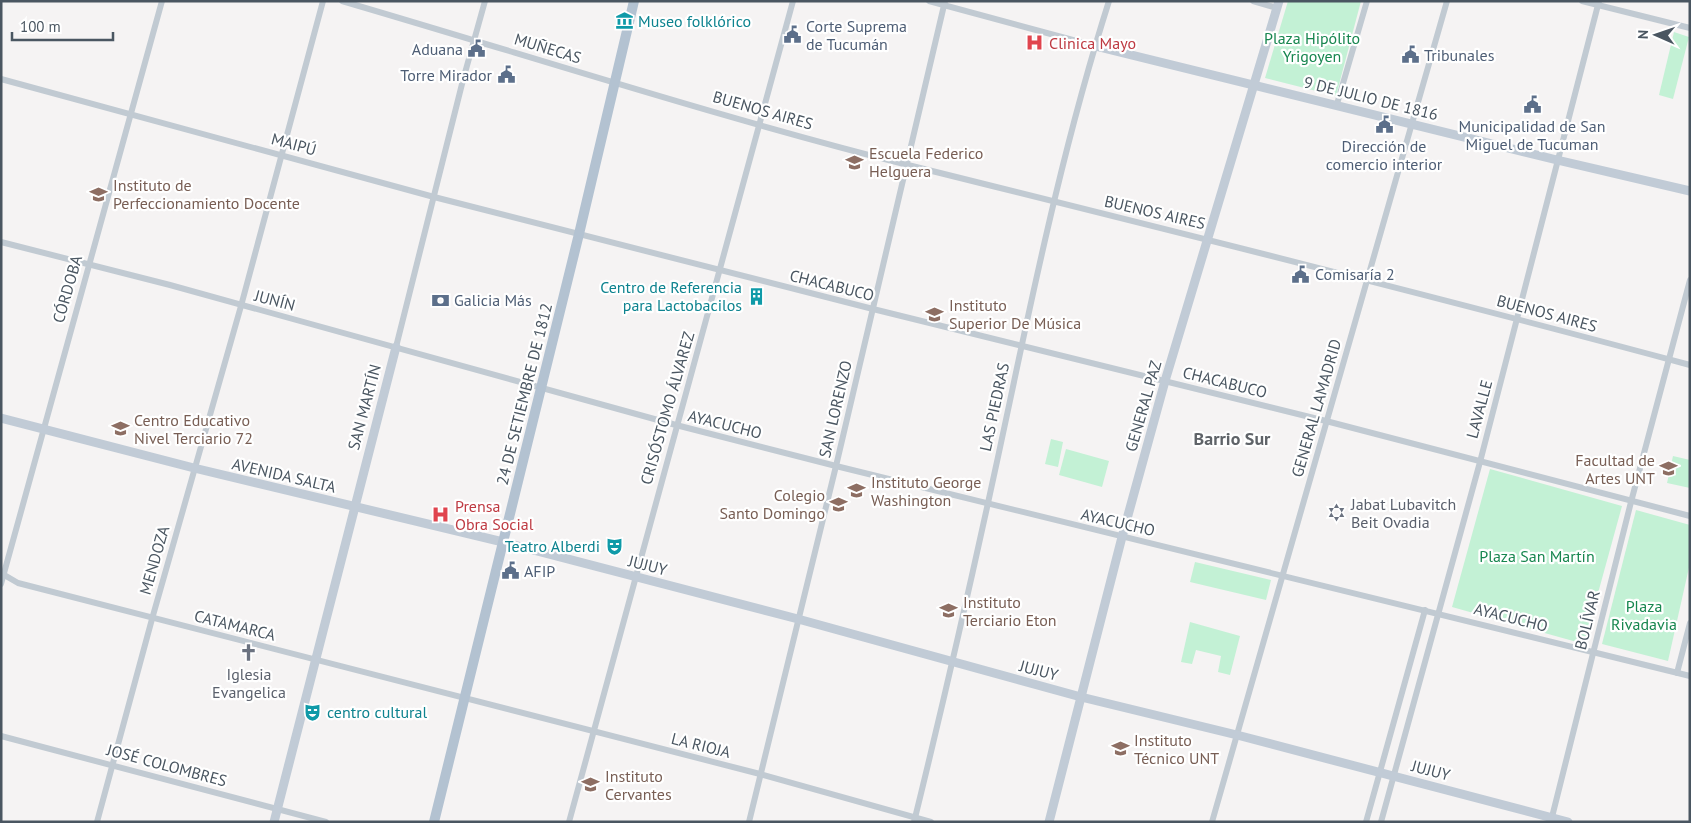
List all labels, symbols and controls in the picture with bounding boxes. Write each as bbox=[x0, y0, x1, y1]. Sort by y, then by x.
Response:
scale bar bbox=[12, 10, 114, 42]
north arrow bbox=[1631, 10, 1681, 60]
museum icon: Museo folklórico bbox=[614, 11, 634, 31]
place label: Museo folklórico bbox=[638, 11, 751, 31]
place label: Corte Suprema de Tucumán bbox=[806, 16, 907, 54]
text: 100 m bbox=[20, 17, 61, 36]
public building icon: Corte Suprema de Tucumán bbox=[782, 25, 802, 45]
street label: MUÑECAS bbox=[512, 28, 584, 68]
park label: Plaza Hipólito Yrigoyen bbox=[1264, 28, 1360, 66]
text: N bbox=[1634, 30, 1652, 39]
hospital icon: Clinica Mayo bbox=[1025, 33, 1045, 53]
place label: Clinica Mayo bbox=[1049, 33, 1136, 53]
place label: Aduana bbox=[412, 39, 463, 59]
public building icon: Aduana bbox=[467, 39, 487, 59]
public building icon: Tribunales bbox=[1400, 45, 1420, 65]
place label: Tribunales bbox=[1424, 45, 1495, 65]
place label: Torre Mirador bbox=[400, 65, 493, 85]
public building icon: Torre Mirador bbox=[496, 65, 516, 85]
street label: 9 DE JULIO DE 1816 bbox=[1302, 72, 1440, 124]
street label: BUENOS AIRES bbox=[711, 86, 815, 134]
public building icon: Municipalidad de San Miguel de Tucuman bbox=[1522, 95, 1542, 115]
public building icon: Dirección de comercio interior bbox=[1374, 115, 1394, 135]
place label: Municipalidad de San Miguel de Tucuman bbox=[1459, 116, 1606, 154]
street label: MAIPÚ bbox=[269, 128, 319, 160]
place label: Dirección de comercio interior bbox=[1326, 136, 1443, 174]
place label: Escuela Federico Helguera bbox=[869, 143, 983, 181]
school or university icon: Escuela Federico Helguera bbox=[845, 152, 865, 172]
place label: Instituto de Perfeccionamiento Docente bbox=[113, 175, 300, 213]
school or university icon: Instituto de Perfeccionamiento Docente bbox=[89, 184, 109, 204]
street label: BUENOS AIRES bbox=[1103, 191, 1207, 233]
street label: CÓRDOBA bbox=[48, 252, 86, 325]
public building icon: Comisaría 2 bbox=[1291, 264, 1311, 284]
place label: Comisaría 2 bbox=[1315, 264, 1395, 284]
street label: CHACABUCO bbox=[788, 265, 876, 305]
place label: Centro de Referencia para Lactobacilos bbox=[600, 277, 742, 315]
street label: JUNÍN bbox=[252, 285, 298, 315]
building icon: Centro de Referencia para Lactobacilos bbox=[746, 286, 766, 306]
bank icon: Galicia Más bbox=[430, 290, 450, 310]
place label: Galicia Más bbox=[454, 290, 532, 310]
street label: BUENOS AIRES bbox=[1495, 290, 1599, 336]
place label: Instituto Superior De Música bbox=[949, 295, 1081, 333]
street label: 24 DE SETIEMBRE DE 1812 bbox=[492, 301, 556, 487]
school or university icon: Instituto Superior De Música bbox=[925, 304, 945, 324]
street label: CRISÓSTOMO ÁLVAREZ bbox=[636, 329, 698, 487]
street label: GENERAL LAMADRID bbox=[1287, 337, 1345, 479]
street label: SAN LORENZO bbox=[814, 358, 856, 460]
street label: GENERAL PAZ bbox=[1120, 358, 1166, 454]
street label: LAS PIEDRAS bbox=[975, 361, 1013, 453]
street label: SAN MARTÍN bbox=[343, 362, 385, 452]
street label: CHACABUCO bbox=[1181, 362, 1269, 402]
street label: LAVALLE bbox=[1462, 378, 1496, 440]
street label: AYACUCHO bbox=[686, 405, 764, 443]
place label: Centro Educativo Nivel Terciario 72 bbox=[134, 410, 253, 448]
school or university icon: Centro Educativo Nivel Terciario 72 bbox=[110, 419, 130, 439]
district label: Barrio Sur bbox=[1194, 427, 1271, 450]
place label: Facultad de Artes UNT bbox=[1575, 450, 1655, 488]
street label: AVENIDA SALTA bbox=[230, 453, 339, 497]
school or university icon: Facultad de Artes UNT bbox=[1659, 459, 1679, 479]
place label: Instituto George Washington bbox=[871, 472, 981, 510]
school or university icon: Instituto George Washington bbox=[847, 481, 867, 501]
place label: Colegio Santo Domingo bbox=[719, 485, 825, 523]
school or university icon: Colegio Santo Domingo bbox=[829, 494, 849, 514]
place label: Jabat Lubavitch Beit Ovadia bbox=[1350, 494, 1456, 532]
place label: Prensa Obra Social bbox=[455, 496, 534, 534]
synagogue icon: Jabat Lubavitch Beit Ovadia bbox=[1327, 503, 1347, 523]
street label: AYACUCHO bbox=[1079, 504, 1157, 540]
hospital icon: Prensa Obra Social bbox=[431, 505, 451, 525]
street label: MENDOZA bbox=[135, 523, 174, 597]
place label: Teatro Alberdi bbox=[505, 536, 600, 556]
theatre icon: Teatro Alberdi bbox=[604, 536, 624, 556]
park label: Plaza San Martín bbox=[1479, 546, 1595, 566]
street label: JUJUY bbox=[626, 550, 669, 579]
public building icon: AFIP bbox=[500, 561, 520, 581]
place label: AFIP bbox=[524, 561, 555, 581]
street label: BOLÍVAR bbox=[1570, 588, 1604, 652]
place label: Instituto Terciario Eton bbox=[963, 592, 1057, 630]
park label: Plaza Rivadavia bbox=[1611, 596, 1677, 634]
street label: AYACUCHO bbox=[1472, 598, 1550, 636]
school or university icon: Instituto Terciario Eton bbox=[939, 601, 959, 621]
street label: CATAMARCA bbox=[192, 605, 278, 645]
church icon: Iglesia Evangelica bbox=[239, 642, 259, 662]
street label: JUJUY bbox=[1017, 655, 1061, 685]
place label: Iglesia Evangelica bbox=[212, 664, 286, 702]
theatre icon: centro cultural bbox=[303, 702, 323, 722]
place label: centro cultural bbox=[327, 702, 427, 722]
street label: LA RIOJA bbox=[669, 728, 733, 762]
place label: Instituto Técnico UNT bbox=[1134, 730, 1219, 768]
street label: JOSÉ COLOMBRES bbox=[104, 739, 229, 791]
school or university icon: Instituto Técnico UNT bbox=[1110, 739, 1130, 759]
street label: JUJUY bbox=[1409, 755, 1453, 785]
place label: Instituto Cervantes bbox=[605, 766, 672, 804]
school or university icon: Instituto Cervantes bbox=[581, 775, 601, 795]

